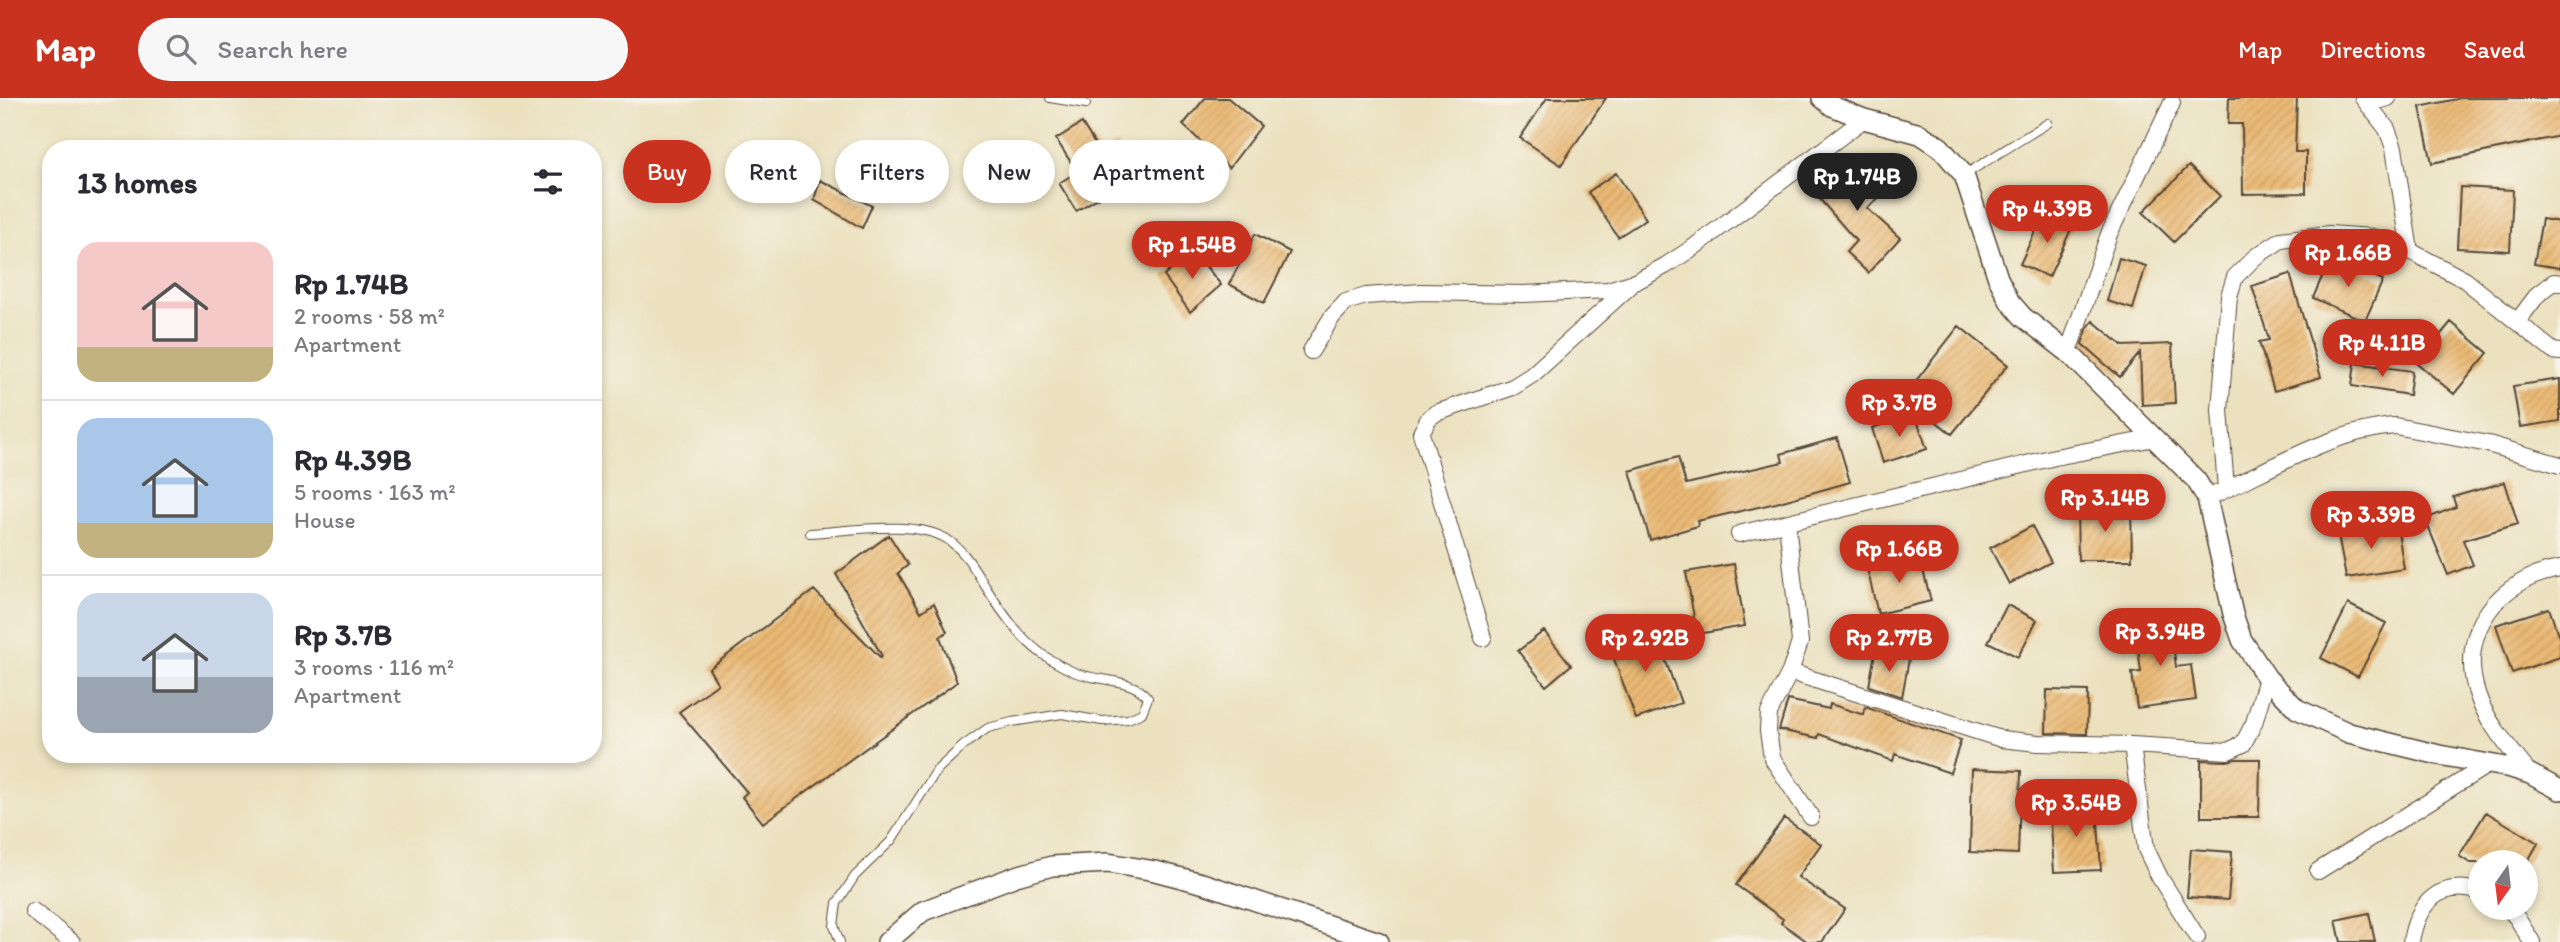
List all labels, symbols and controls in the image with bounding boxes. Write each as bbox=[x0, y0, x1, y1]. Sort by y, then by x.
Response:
search box bbox=[138, 18, 628, 81]
text: Map bbox=[35, 30, 96, 69]
icon: search bbox=[162, 30, 200, 68]
text: Search here bbox=[218, 33, 348, 65]
text: Map bbox=[2238, 35, 2282, 64]
text: Directions bbox=[2320, 35, 2426, 64]
text: Saved bbox=[2464, 35, 2525, 64]
chip: Buy bbox=[623, 140, 711, 203]
chip: Rent bbox=[725, 140, 821, 203]
chip: Filters bbox=[835, 140, 949, 203]
chip: New bbox=[963, 140, 1055, 203]
chip: Apartment bbox=[1069, 140, 1229, 203]
pin: Rp 1.74B bbox=[1785, 153, 1929, 213]
text: Rp 1.74B bbox=[1813, 162, 1901, 190]
icon: filters bbox=[529, 163, 567, 201]
text: 13 homes bbox=[77, 164, 197, 201]
pin: Rp 4.39B bbox=[1975, 186, 2119, 245]
text: Rp 4.39B bbox=[2002, 194, 2092, 222]
pin: Rp 1.54B bbox=[1120, 222, 1264, 281]
text: Rp 1.54B bbox=[1148, 230, 1236, 258]
pin: Rp 1.66B bbox=[2276, 230, 2420, 289]
text: Rp 1.66B bbox=[2305, 238, 2391, 266]
text: Rp 1.74B bbox=[294, 265, 408, 302]
icon: home bbox=[133, 270, 217, 354]
text: 2 rooms · 58 m² bbox=[294, 302, 445, 330]
pin: Rp 4.11B bbox=[2310, 320, 2454, 379]
text: Rp 4.11B bbox=[2339, 328, 2425, 356]
text: Apartment bbox=[294, 330, 401, 358]
pin: Rp 3.7B bbox=[1834, 380, 1964, 439]
text: Rp 3.7B bbox=[1861, 388, 1937, 416]
text: Rp 4.39B bbox=[294, 441, 412, 478]
icon: home bbox=[133, 446, 217, 530]
pin: Rp 3.14B bbox=[2033, 474, 2177, 534]
text: 5 rooms · 163 m² bbox=[294, 478, 456, 506]
text: Rp 3.14B bbox=[2061, 483, 2149, 511]
pin: Rp 3.39B bbox=[2299, 491, 2443, 551]
text: Rp 3.39B bbox=[2327, 500, 2415, 528]
text: House bbox=[294, 506, 356, 534]
pin: Rp 1.66B bbox=[1827, 526, 1971, 585]
text: Rp 1.66B bbox=[1856, 534, 1942, 562]
pin: Rp 3.94B bbox=[2088, 608, 2232, 668]
pin: Rp 2.92B bbox=[1573, 614, 1717, 674]
pin: Rp 2.77B bbox=[1817, 614, 1961, 674]
text: Rp 3.7B bbox=[294, 616, 392, 653]
text: Rp 3.94B bbox=[2115, 617, 2205, 645]
icon: home bbox=[133, 621, 217, 705]
text: Rp 2.92B bbox=[1601, 623, 1689, 651]
text: Rp 2.77B bbox=[1846, 623, 1932, 651]
text: 3 rooms · 116 m² bbox=[294, 653, 454, 681]
text: Apartment bbox=[294, 681, 401, 709]
pin: Rp 3.54B bbox=[2004, 780, 2148, 839]
text: Rp 3.54B bbox=[2031, 788, 2121, 816]
north arrow bbox=[2468, 850, 2538, 920]
map controls bbox=[2468, 850, 2538, 920]

